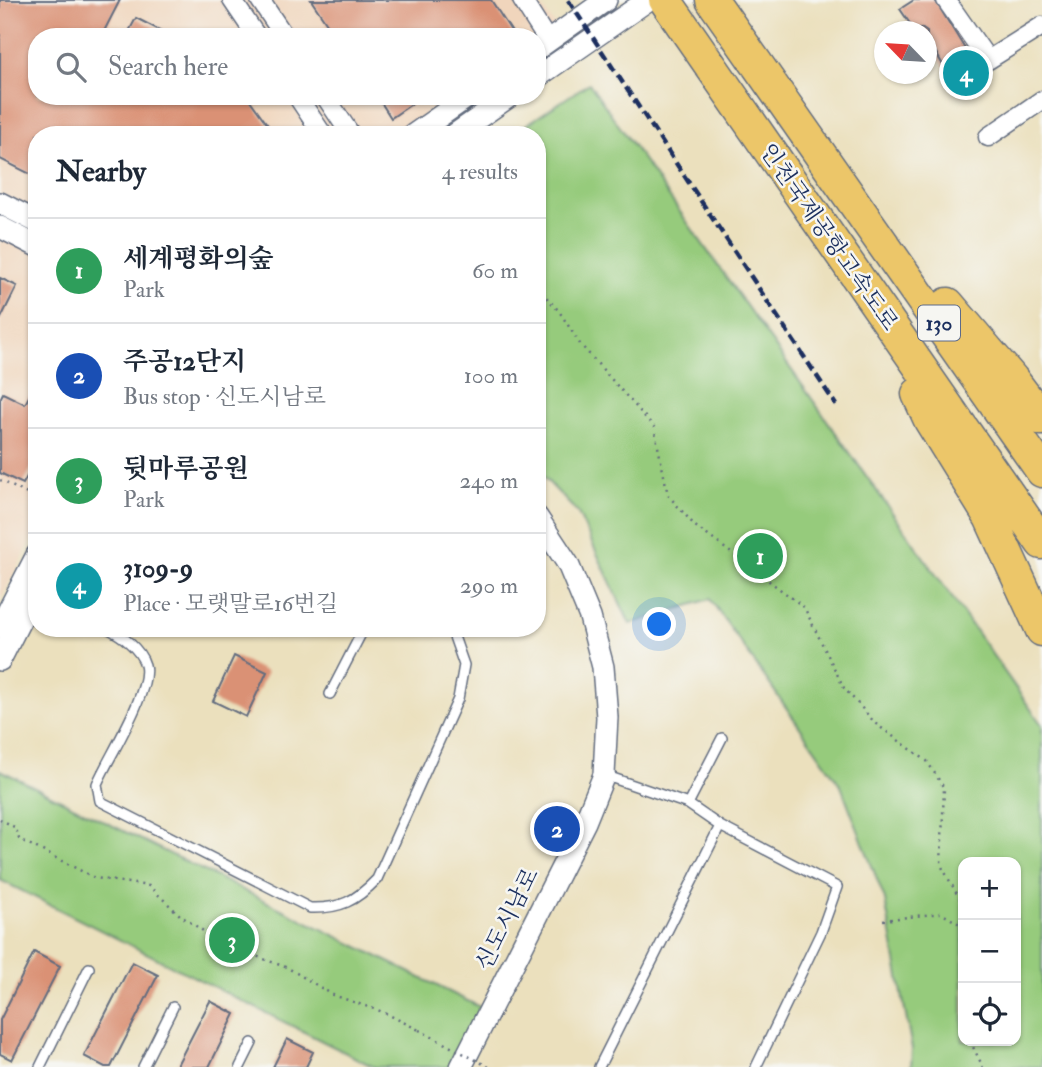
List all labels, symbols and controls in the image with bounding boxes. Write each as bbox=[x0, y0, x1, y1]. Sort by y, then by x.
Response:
north arrow bbox=[874, 21, 937, 84]
search box bbox=[28, 28, 546, 105]
pin: 4 bbox=[943, 47, 989, 99]
icon: search bbox=[52, 48, 90, 86]
text: Search here bbox=[108, 51, 228, 83]
street label: 인천국제공항고속도로 bbox=[753, 138, 905, 336]
text: Nearby bbox=[56, 153, 146, 190]
text: 4 results bbox=[442, 157, 518, 186]
text: 세계평화의숲 bbox=[123, 243, 274, 275]
text: 1 bbox=[75, 256, 83, 285]
text: 60 m bbox=[472, 256, 518, 285]
text: Park bbox=[123, 275, 165, 304]
road number: 130 bbox=[918, 306, 960, 340]
text: 주공12단지 bbox=[123, 346, 246, 378]
text: 2 bbox=[73, 361, 85, 390]
text: 100 m bbox=[464, 361, 518, 390]
text: Bus stop · 신도시남로 bbox=[123, 382, 326, 411]
text: 뒷마루공원 bbox=[123, 453, 249, 485]
text: 3 bbox=[75, 466, 83, 495]
text: 240 m bbox=[459, 466, 518, 495]
text: Park bbox=[123, 485, 165, 514]
pin: 1 bbox=[737, 530, 783, 582]
text: 3109-9 bbox=[123, 553, 193, 585]
text: 4 bbox=[73, 571, 85, 600]
text: 290 m bbox=[460, 571, 518, 600]
text: Place · 모랫말로16번길 bbox=[123, 589, 338, 618]
your location bbox=[642, 607, 676, 641]
pin: 2 bbox=[534, 803, 580, 855]
map controls bbox=[958, 857, 1021, 1046]
button: + bbox=[958, 857, 1021, 920]
street label: 신도시남로 bbox=[469, 863, 545, 975]
pin: 3 bbox=[209, 914, 255, 966]
button: − bbox=[958, 920, 1021, 983]
button: locate bbox=[958, 983, 1021, 1046]

